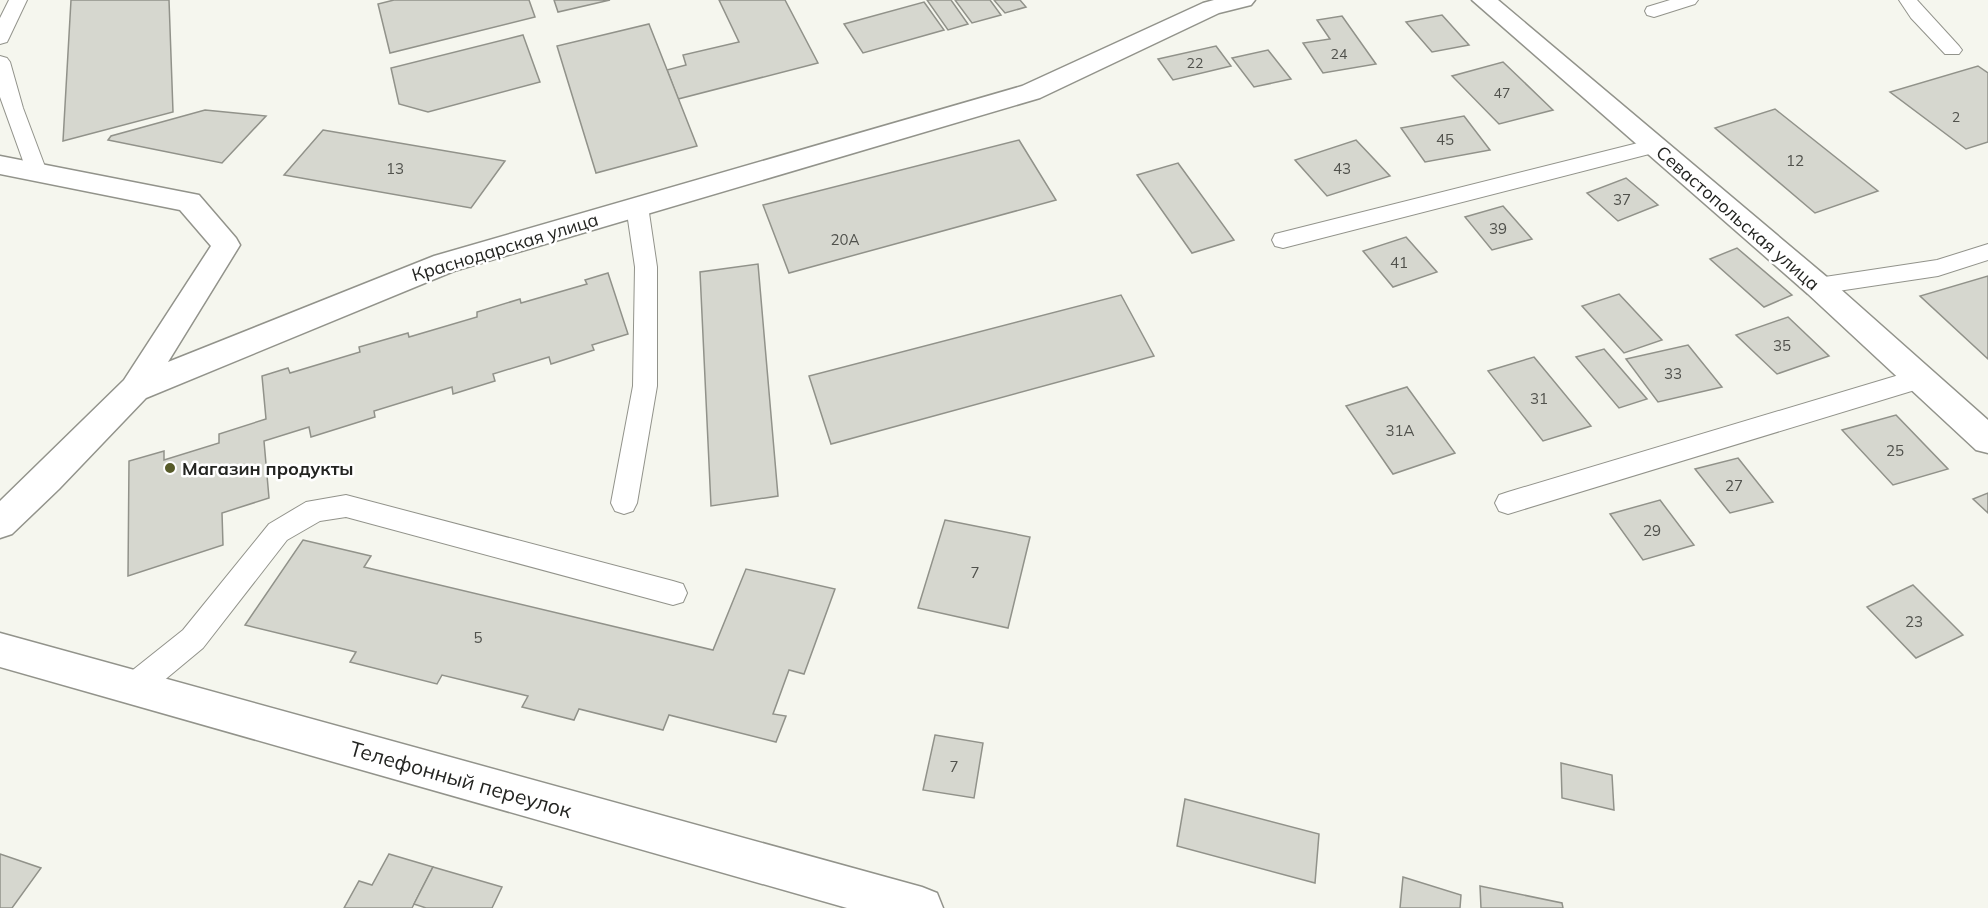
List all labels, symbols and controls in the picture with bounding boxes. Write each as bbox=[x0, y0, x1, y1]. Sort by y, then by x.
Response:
house number: 24 bbox=[1331, 45, 1348, 63]
house number: 22 bbox=[1187, 54, 1203, 72]
house number: 47 bbox=[1494, 84, 1510, 102]
house number: 2 bbox=[1952, 108, 1960, 126]
house number: 45 bbox=[1436, 130, 1454, 149]
street label: Севастопольская улица bbox=[1652, 141, 1824, 295]
house number: 12 bbox=[1786, 151, 1804, 170]
house number: 13 bbox=[386, 159, 404, 178]
house number: 43 bbox=[1333, 159, 1351, 178]
house number: 37 bbox=[1613, 190, 1631, 209]
street label: Краснодарская улица bbox=[409, 208, 601, 286]
house number: 39 bbox=[1489, 219, 1507, 238]
house number: 20А bbox=[830, 230, 860, 249]
house number: 41 bbox=[1390, 253, 1408, 272]
house number: 35 bbox=[1773, 336, 1791, 355]
house number: 33 bbox=[1664, 364, 1682, 383]
house number: 31 bbox=[1530, 389, 1548, 408]
house number: 31А bbox=[1385, 421, 1415, 440]
house number: 25 bbox=[1886, 441, 1904, 460]
place label: Магазин продукты bbox=[182, 457, 354, 480]
marker: Магазин продукты bbox=[163, 461, 177, 475]
house number: 27 bbox=[1725, 476, 1743, 495]
house number: 29 bbox=[1643, 521, 1661, 540]
house number: 7 bbox=[970, 563, 980, 582]
house number: 23 bbox=[1905, 612, 1923, 631]
house number: 5 bbox=[473, 628, 483, 647]
street label: Телефонный переулок bbox=[347, 735, 576, 823]
house number: 7 bbox=[949, 757, 959, 776]

